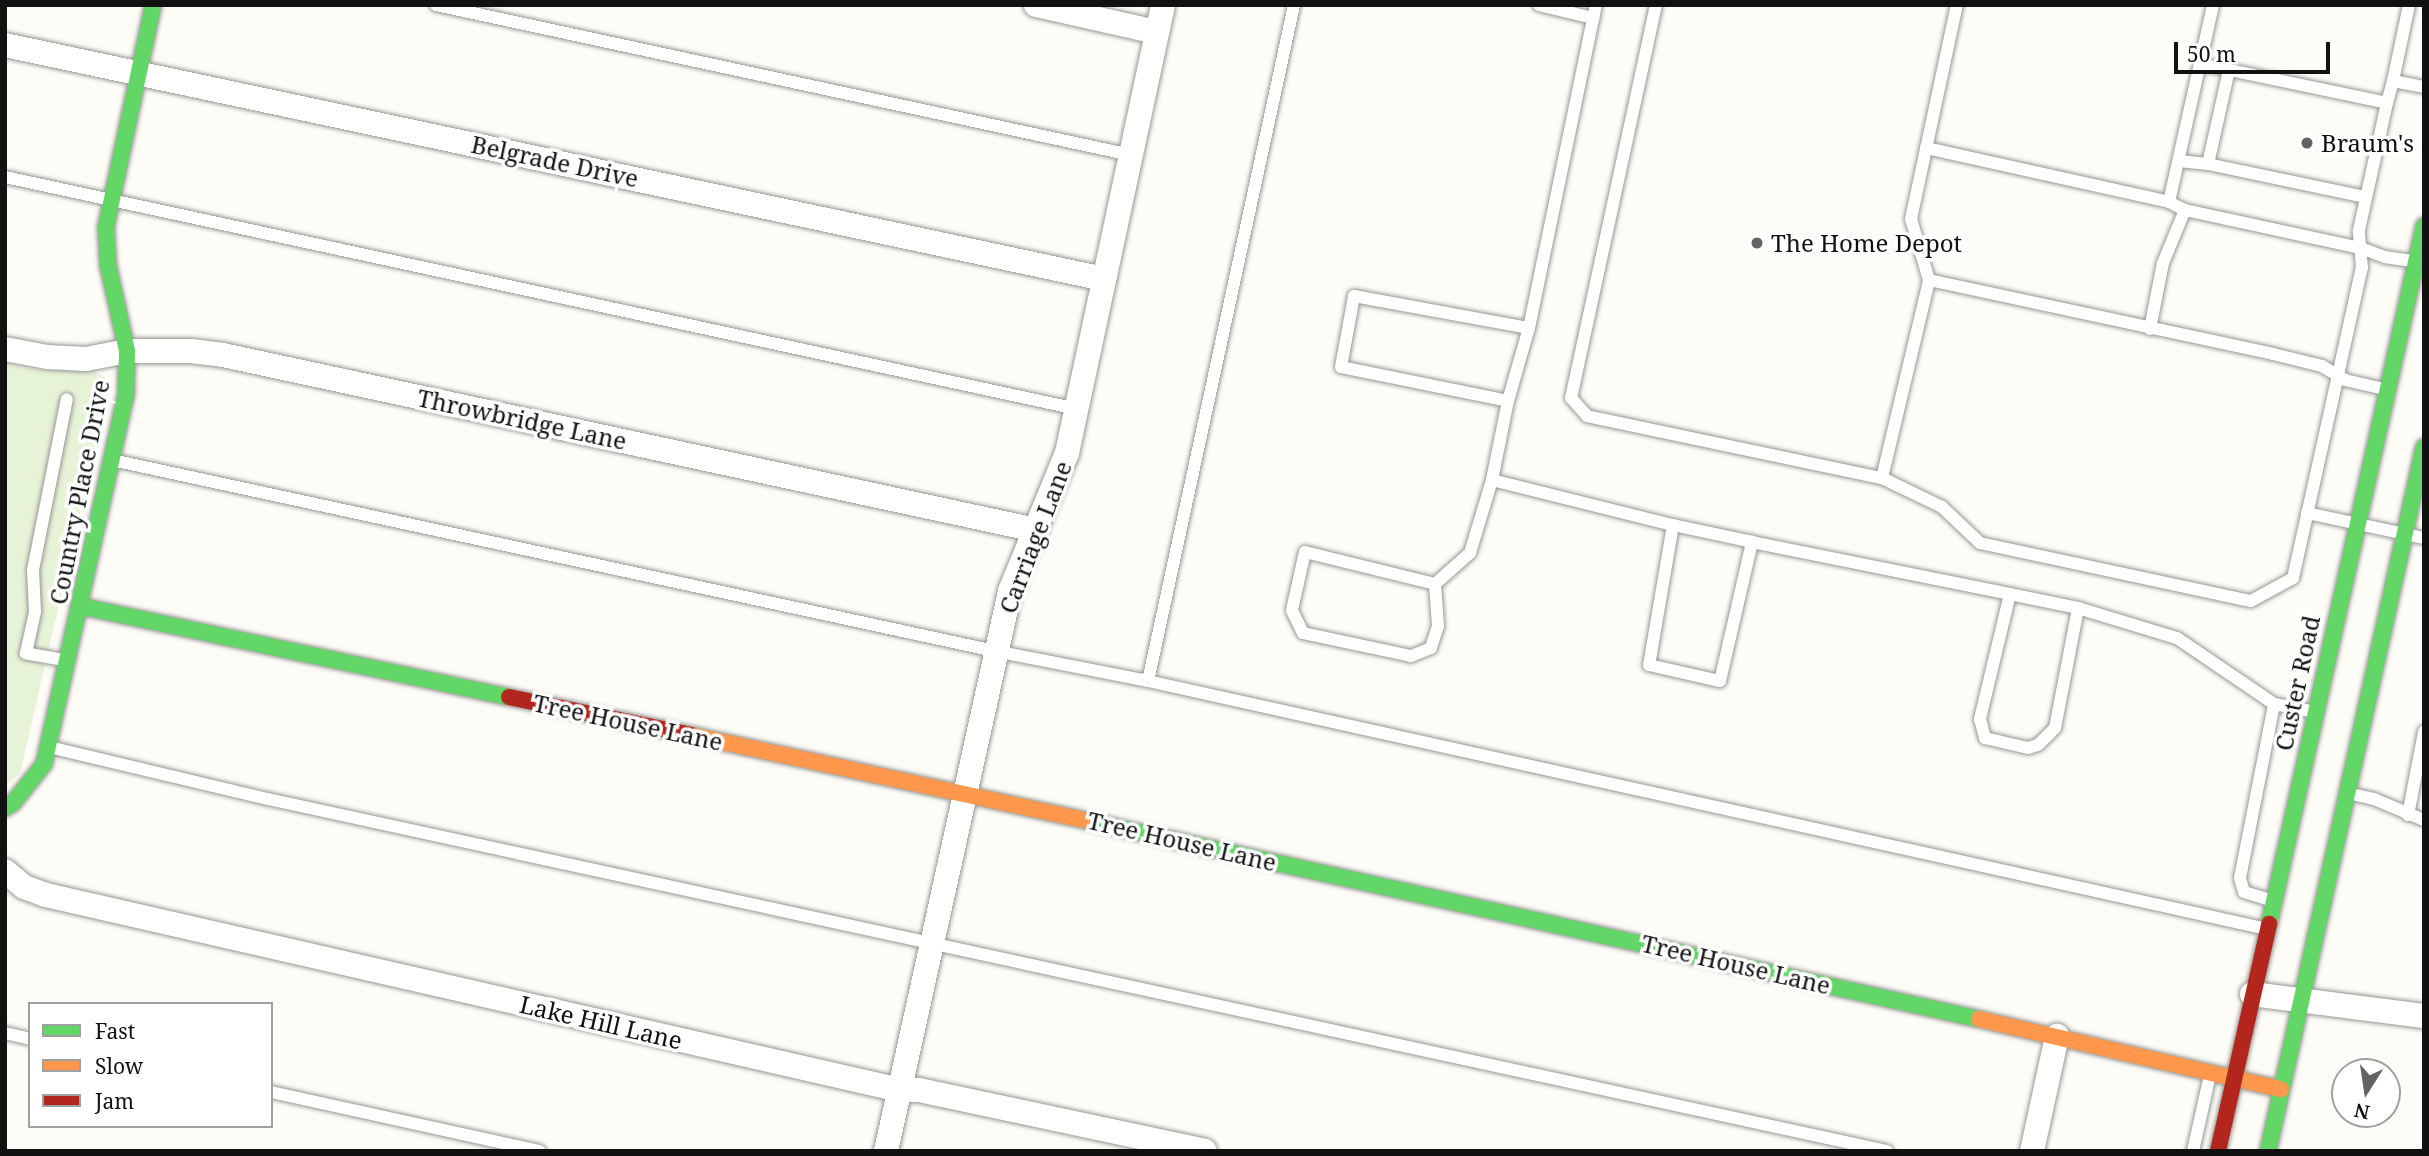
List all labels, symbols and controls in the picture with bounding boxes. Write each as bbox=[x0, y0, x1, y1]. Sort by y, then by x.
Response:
scale bar bbox=[2177, 28, 2333, 72]
text: 50 m bbox=[2187, 40, 2236, 68]
street label: Belgrade Drive bbox=[469, 129, 641, 193]
place label: Braum's bbox=[2321, 129, 2414, 157]
marker: Braum's bbox=[2299, 135, 2315, 151]
place label: The Home Depot bbox=[1771, 229, 1962, 257]
marker: The Home Depot bbox=[1749, 235, 1765, 251]
street label: Country Place Drive bbox=[43, 377, 115, 607]
street label: Throwbridge Lane bbox=[415, 383, 629, 455]
street label: Carriage Lane bbox=[993, 457, 1077, 617]
street label: Custer Road bbox=[2269, 613, 2325, 753]
street label: Tree House Lane bbox=[531, 688, 725, 756]
street label: Tree House Lane bbox=[1085, 805, 1279, 877]
street label: Tree House Lane bbox=[1639, 928, 1833, 1000]
street label: Lake Hill Lane bbox=[517, 989, 685, 1055]
legend bbox=[28, 1002, 273, 1128]
text: Fast bbox=[95, 1017, 135, 1045]
text: Slow bbox=[95, 1052, 143, 1080]
north arrow bbox=[2331, 1058, 2401, 1128]
text: Jam bbox=[95, 1087, 134, 1115]
text: N bbox=[2352, 1097, 2372, 1126]

